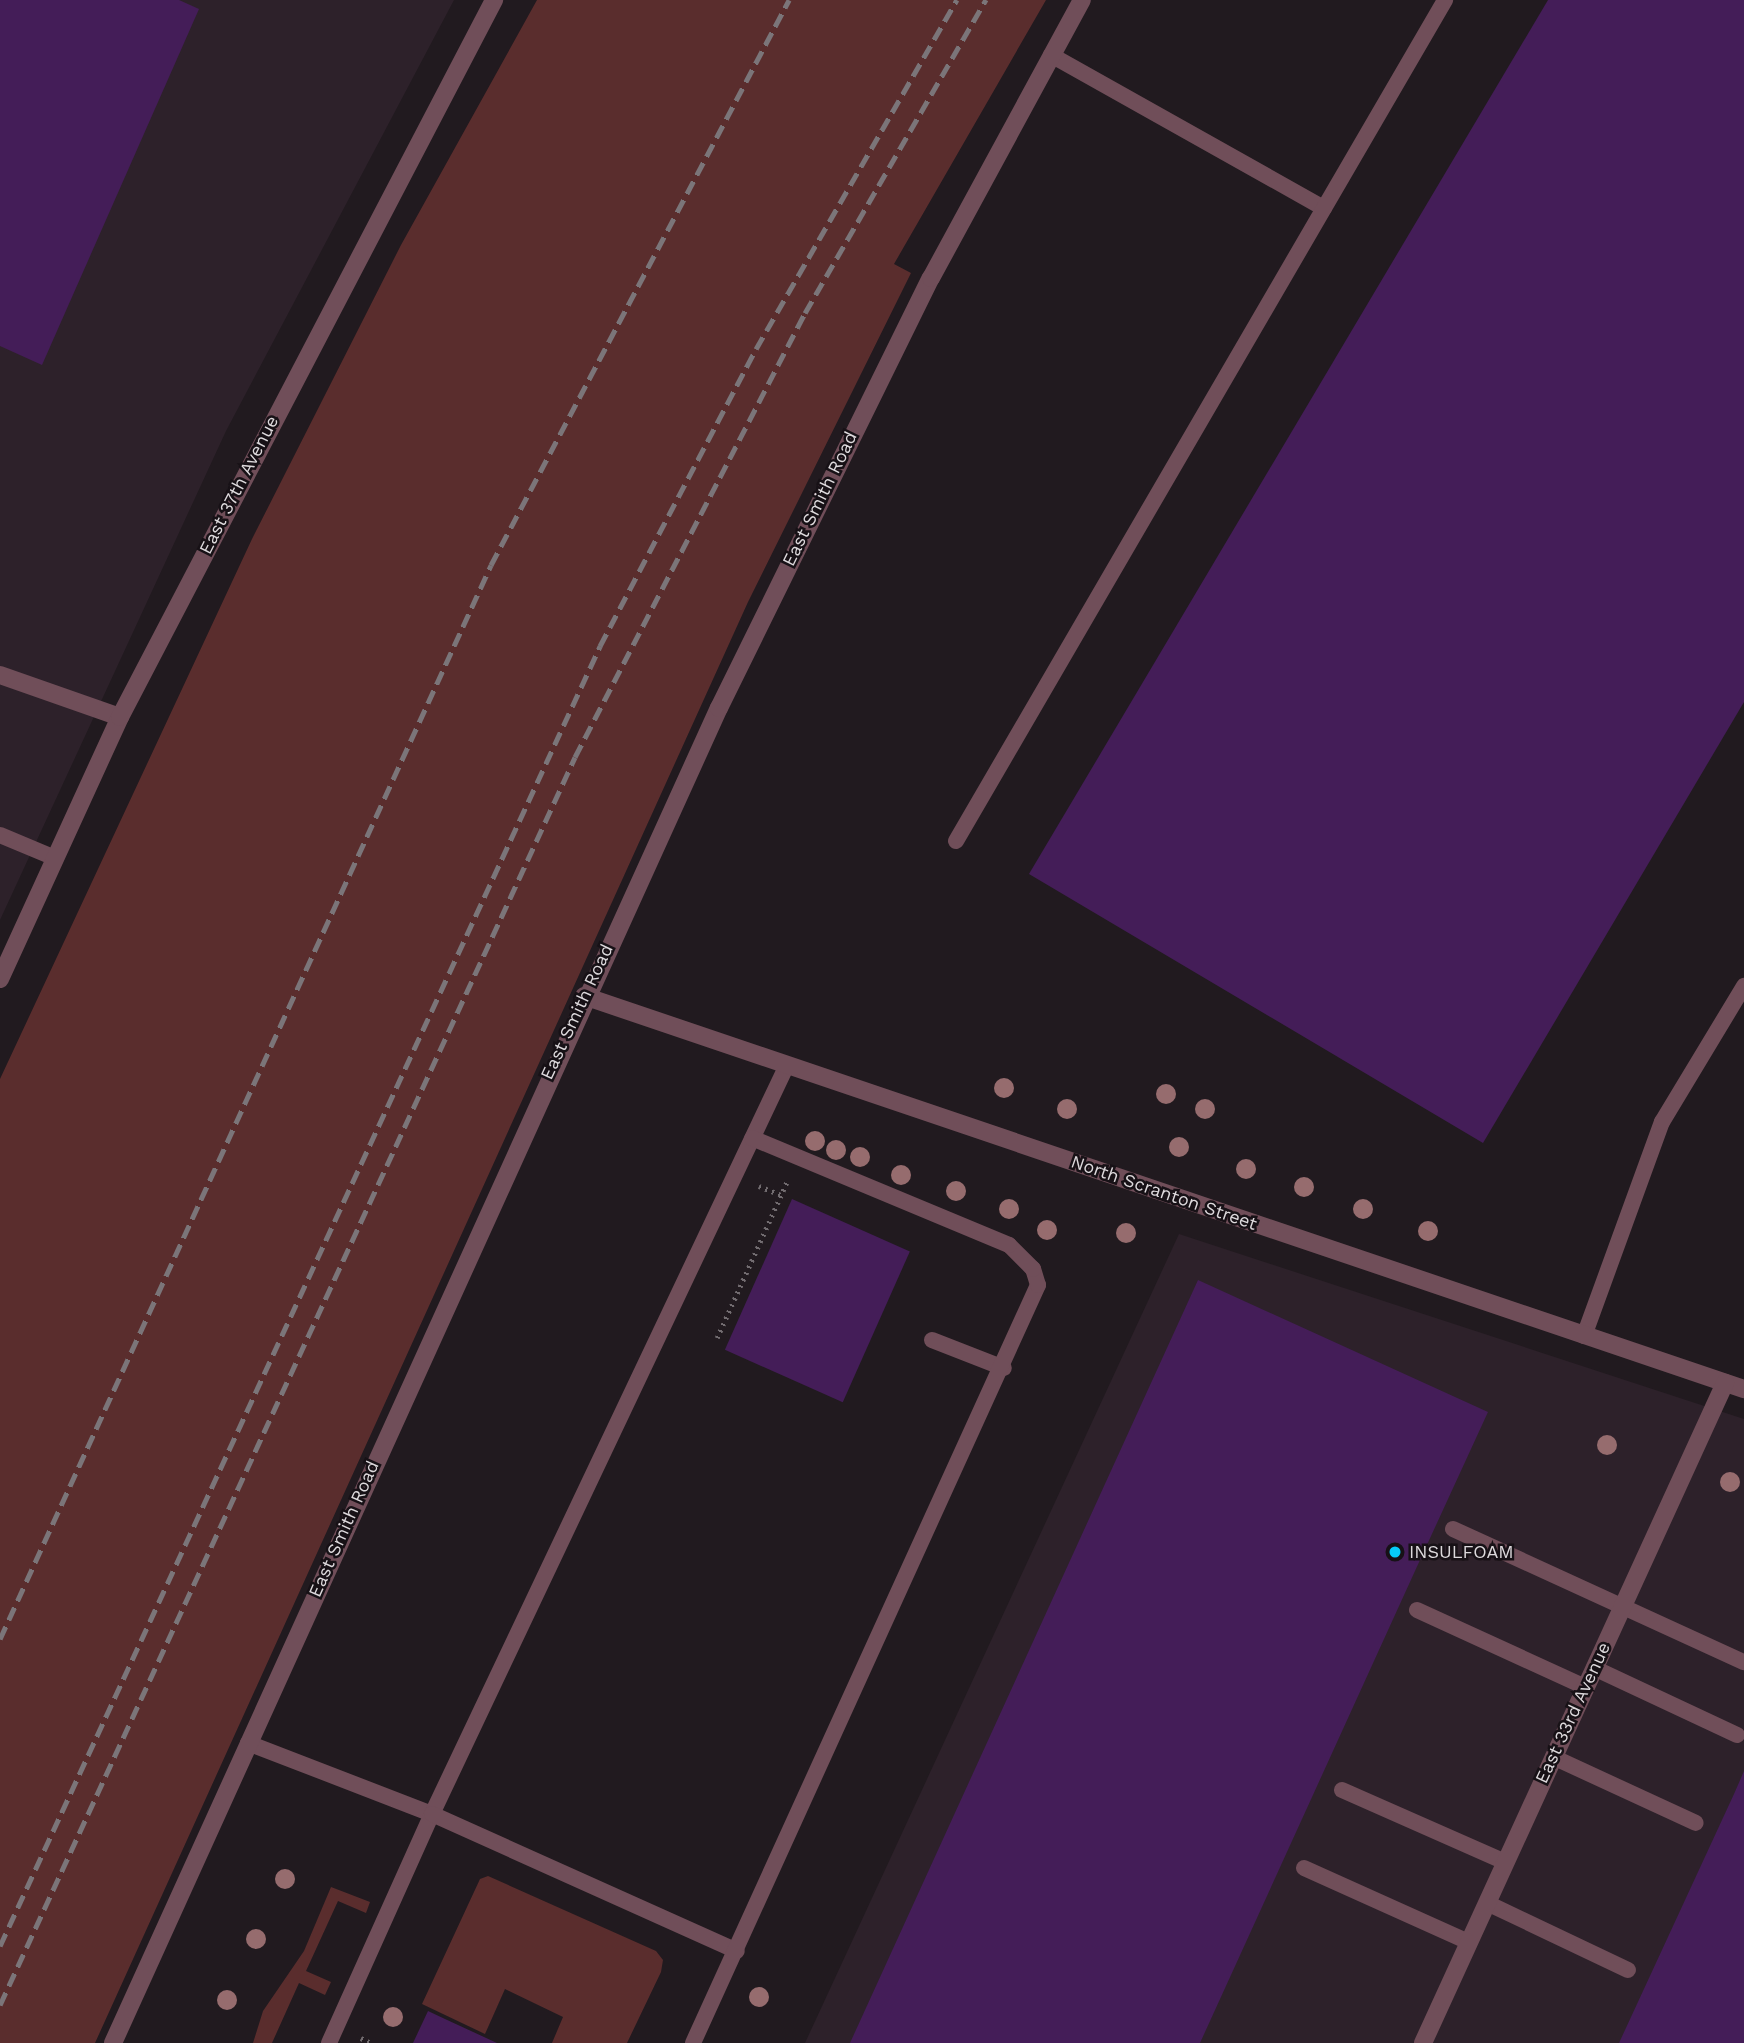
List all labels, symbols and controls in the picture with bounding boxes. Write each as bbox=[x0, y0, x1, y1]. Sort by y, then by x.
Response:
street label: East 37th Avenue bbox=[195, 412, 283, 558]
street label: East Smith Road bbox=[778, 428, 862, 570]
street label: East Smith Road bbox=[536, 941, 618, 1083]
street label: North Scranton Street bbox=[1068, 1151, 1260, 1235]
street label: East Smith Road bbox=[304, 1457, 384, 1601]
place label: INSULFOAM bbox=[1409, 1541, 1514, 1563]
marker: INSULFOAM bbox=[1387, 1544, 1403, 1560]
street label: East 33rd Avenue bbox=[1531, 1639, 1615, 1787]

